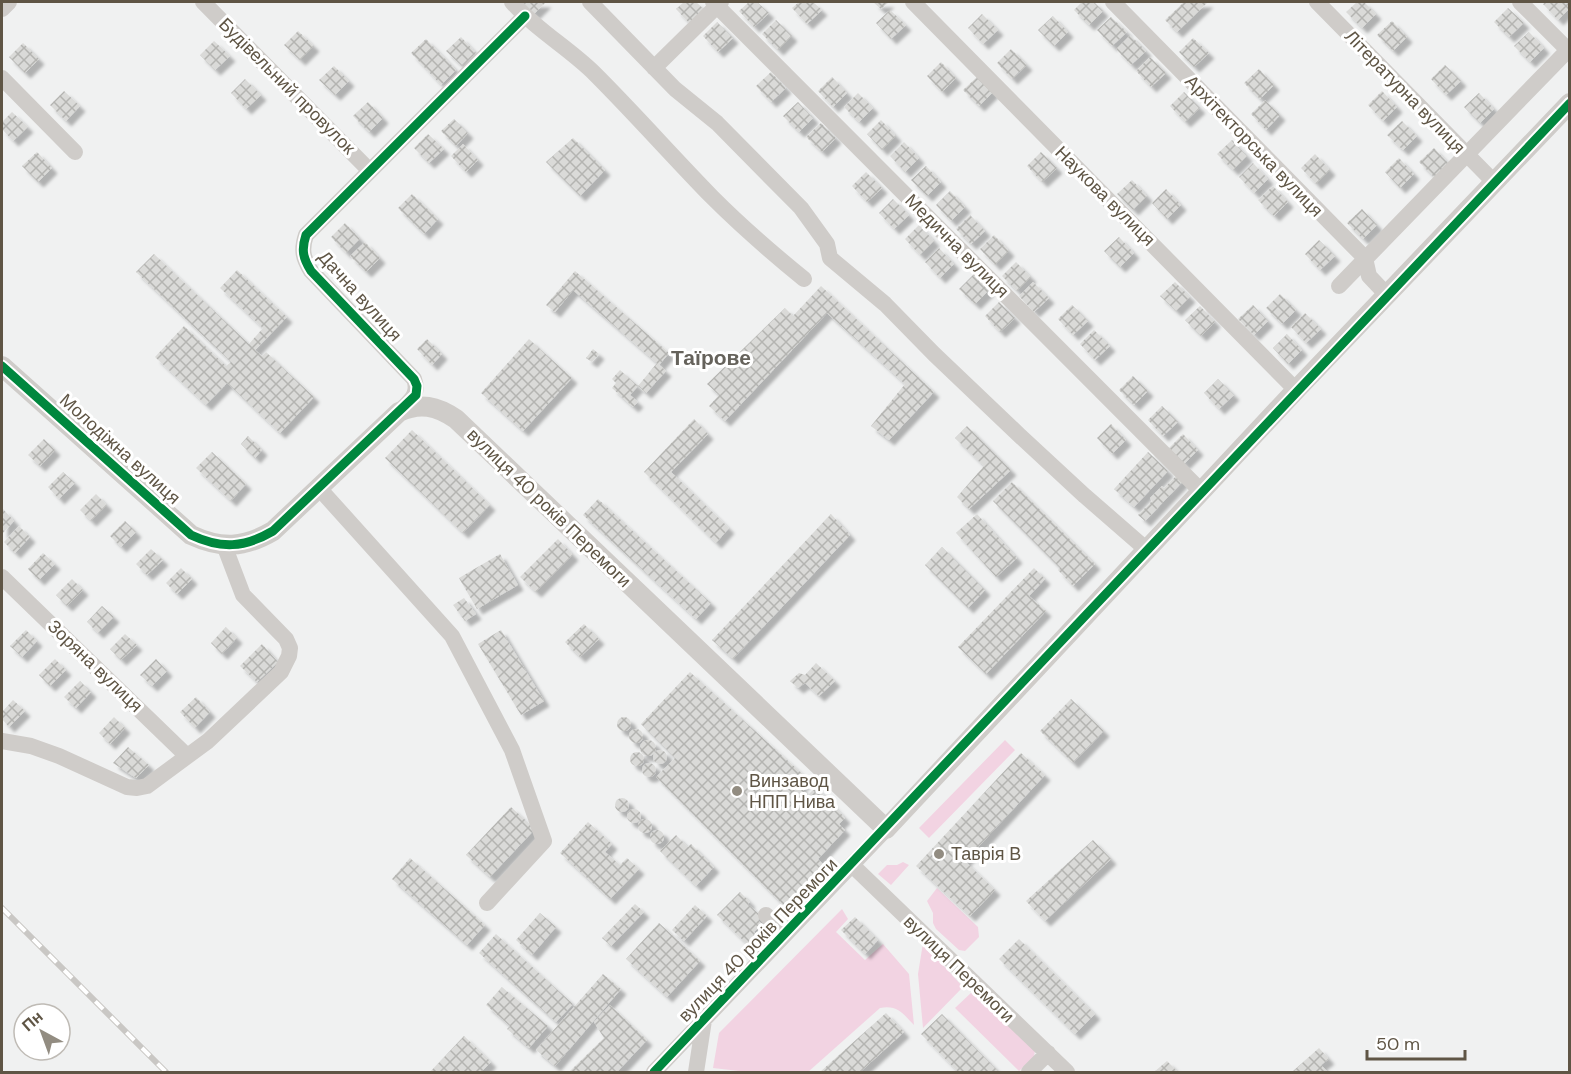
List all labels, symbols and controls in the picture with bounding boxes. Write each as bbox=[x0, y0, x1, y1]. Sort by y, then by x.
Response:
street label: Будівельний провулок bbox=[213, 12, 361, 160]
street label: Літературна вулиця bbox=[1339, 25, 1471, 159]
street label: Архітекторська вулиця bbox=[1180, 70, 1328, 222]
street label: Наукова вулиця bbox=[1050, 141, 1160, 251]
street label: Медична вулиця bbox=[900, 189, 1014, 303]
street label: Дачна вулиця bbox=[313, 245, 407, 347]
district label: Таїрове bbox=[671, 344, 751, 372]
street label: Молодіжна вулиця bbox=[54, 388, 186, 510]
street label: вулиця 40 років Перемоги bbox=[462, 423, 636, 593]
street label: Зоряна вулиця bbox=[42, 614, 148, 718]
place label: Винзавод НПП Нива bbox=[749, 769, 836, 814]
marker: Винзавод НПП Нива bbox=[730, 784, 744, 798]
place label: Таврія В bbox=[951, 842, 1021, 866]
marker: Таврія В bbox=[932, 847, 946, 861]
street label: вулиця 40 років Перемоги bbox=[673, 853, 843, 1027]
street label: вулиця Перемоги bbox=[898, 910, 1020, 1028]
north arrow bbox=[12, 1002, 72, 1062]
text: Пн bbox=[18, 1006, 47, 1036]
scale bar bbox=[1367, 1023, 1464, 1061]
text: 50 m bbox=[1376, 1032, 1420, 1056]

